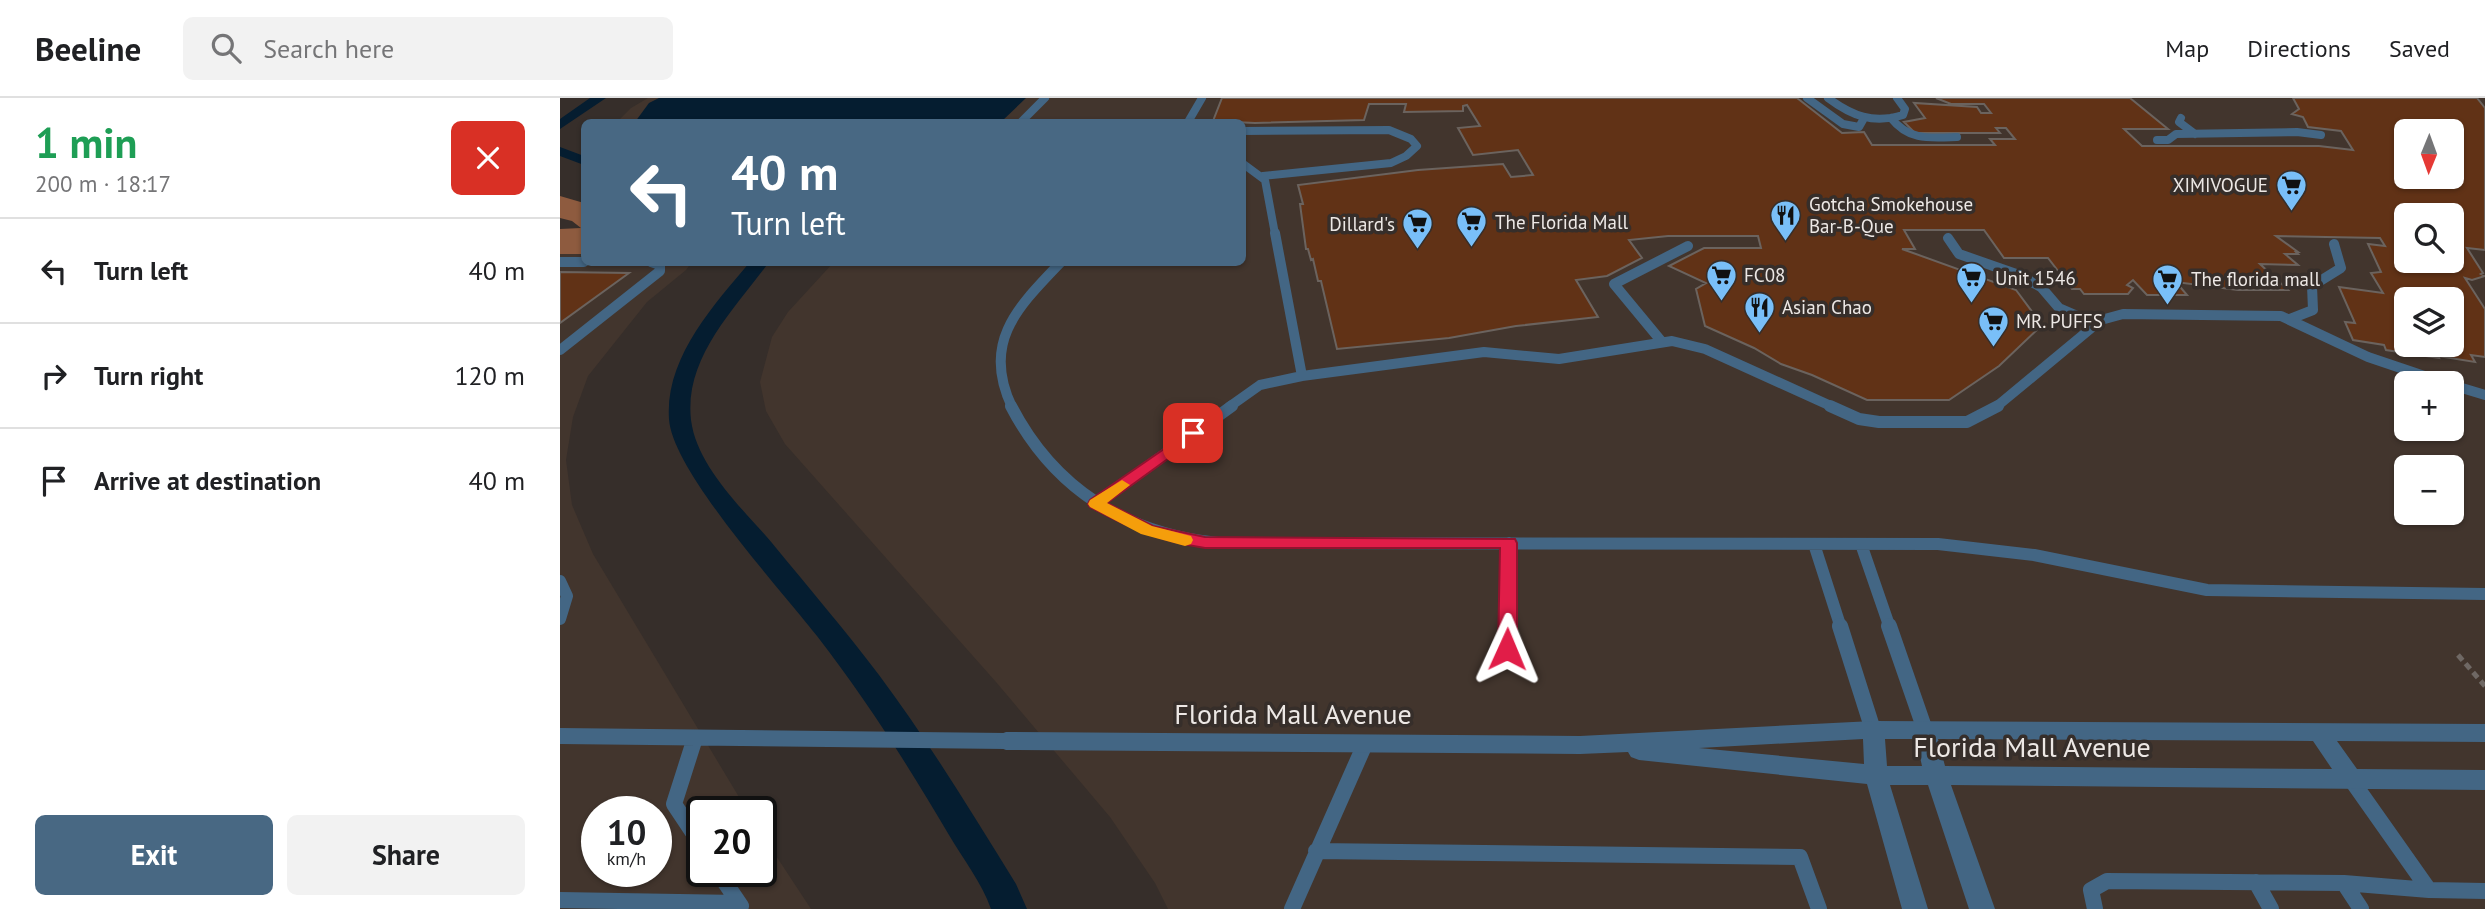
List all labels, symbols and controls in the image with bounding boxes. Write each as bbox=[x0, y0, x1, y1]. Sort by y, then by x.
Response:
search box bbox=[183, 17, 673, 80]
text: Beeline bbox=[35, 27, 141, 70]
icon: search bbox=[207, 29, 245, 67]
text: Search here bbox=[263, 32, 394, 65]
text: Map bbox=[2165, 33, 2209, 64]
text: Directions bbox=[2247, 33, 2351, 64]
text: Saved bbox=[2389, 33, 2450, 64]
text: 1 min bbox=[35, 115, 137, 170]
north arrow bbox=[2394, 119, 2464, 189]
map controls bbox=[2394, 119, 2464, 525]
button: close bbox=[451, 121, 525, 195]
text: 40 m bbox=[731, 140, 838, 204]
icon: left bbox=[616, 147, 707, 238]
supermarket icon: XIMIVOGUE bbox=[2274, 168, 2308, 212]
text: 200 m · 18:17 bbox=[35, 169, 171, 198]
place label: XIMIVOGUE bbox=[2173, 173, 2268, 197]
place label: Gotcha Smokehouse Bar-B-Que bbox=[1809, 192, 1973, 238]
restaurant icon: Gotcha Smokehouse Bar-B-Que bbox=[1769, 198, 1803, 242]
text: Turn left bbox=[731, 202, 846, 244]
button: search bbox=[2394, 203, 2464, 273]
supermarket icon: The Florida Mall bbox=[1455, 205, 1489, 249]
supermarket icon: Dillard's bbox=[1401, 207, 1435, 251]
place label: The Florida Mall bbox=[1495, 210, 1628, 234]
place label: Dillard's bbox=[1329, 212, 1395, 236]
icon: left bbox=[35, 252, 73, 290]
text: Turn left bbox=[94, 254, 188, 287]
text: 40 m bbox=[469, 254, 525, 287]
supermarket icon: FC08 bbox=[1704, 258, 1738, 302]
supermarket icon: Unit 1546 bbox=[1955, 261, 1989, 305]
supermarket icon: The florida mall bbox=[2151, 262, 2185, 306]
place label: FC08 bbox=[1744, 263, 1785, 287]
place label: Unit 1546 bbox=[1995, 266, 2076, 290]
place label: The florida mall bbox=[2191, 267, 2321, 291]
button: layers bbox=[2394, 287, 2464, 357]
restaurant icon: Asian Chao bbox=[1742, 290, 1776, 334]
place label: Asian Chao bbox=[1782, 295, 1872, 319]
supermarket icon: MR. PUFFS bbox=[1976, 304, 2010, 348]
place label: MR. PUFFS bbox=[2016, 309, 2103, 333]
icon: right bbox=[35, 357, 73, 395]
text: Turn right bbox=[94, 359, 203, 392]
text: 120 m bbox=[454, 359, 525, 392]
button: + bbox=[2394, 371, 2464, 441]
pin bbox=[1163, 403, 1223, 463]
icon: arrive bbox=[1174, 414, 1212, 452]
button: − bbox=[2394, 455, 2464, 525]
icon: arrive bbox=[35, 462, 73, 500]
text: Arrive at destination bbox=[94, 464, 321, 497]
text: 40 m bbox=[469, 464, 525, 497]
position arrow bbox=[1470, 612, 1544, 686]
street label: Florida Mall Avenue bbox=[1174, 695, 1412, 732]
street label: Florida Mall Avenue bbox=[1913, 728, 2151, 765]
speed limit sign: 20 bbox=[686, 796, 777, 887]
text: 10 bbox=[607, 809, 646, 855]
button: Exit bbox=[35, 815, 273, 895]
button: Share bbox=[287, 815, 525, 895]
text: km/h bbox=[607, 847, 646, 870]

